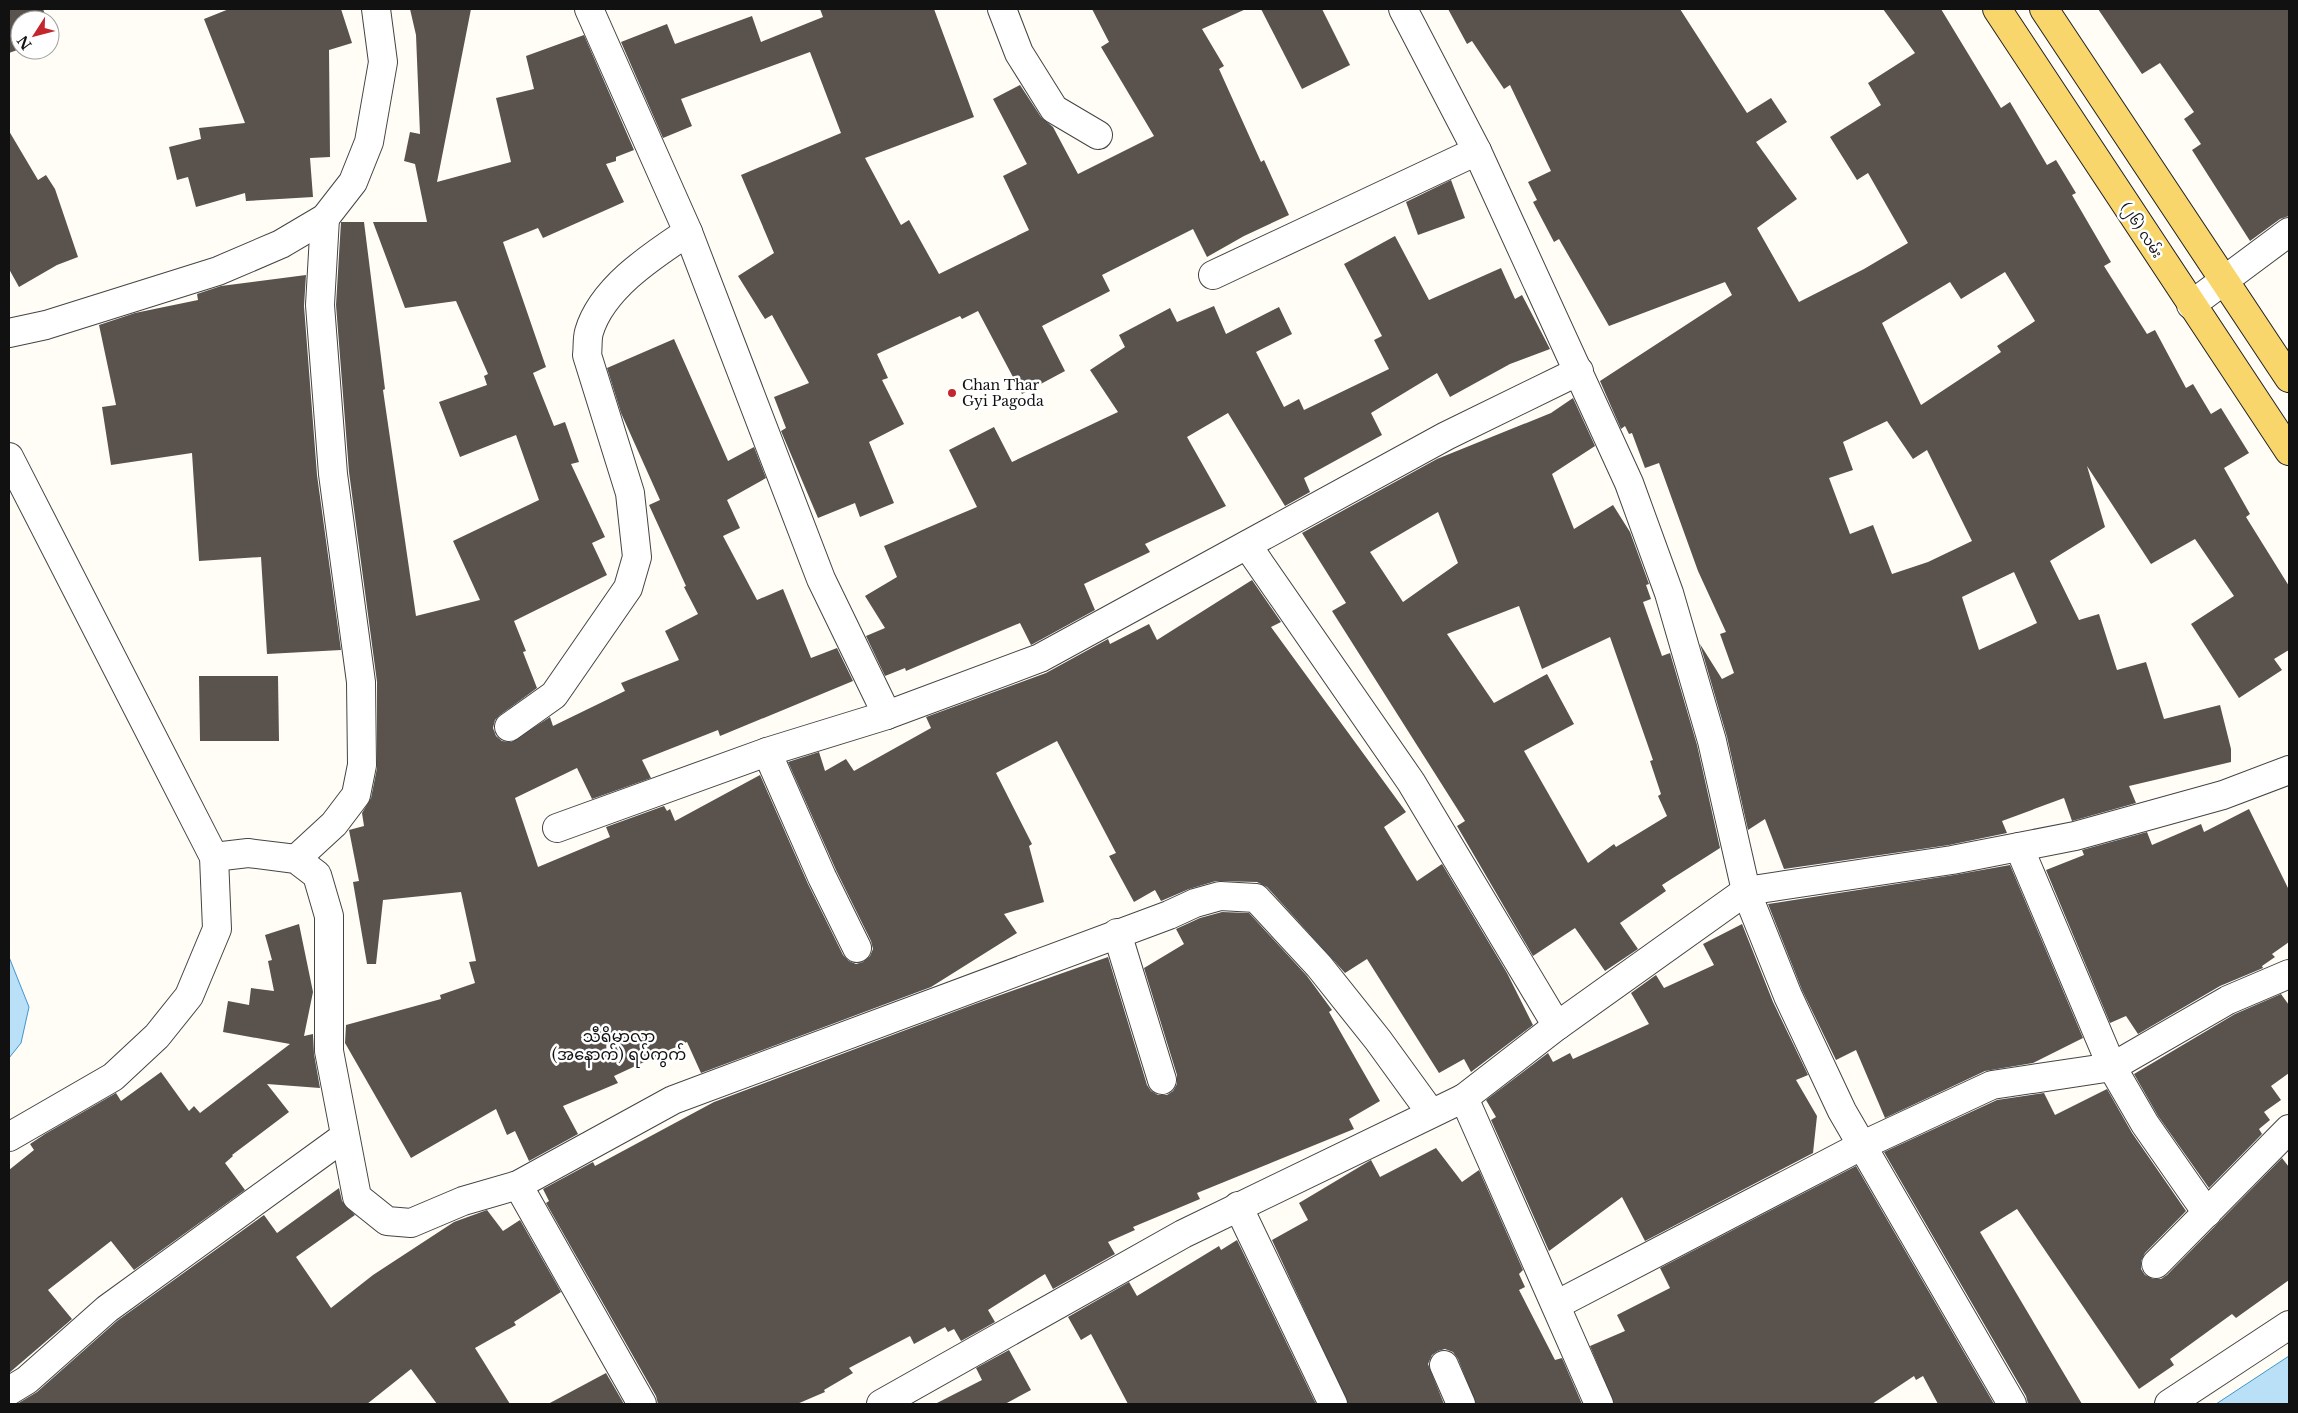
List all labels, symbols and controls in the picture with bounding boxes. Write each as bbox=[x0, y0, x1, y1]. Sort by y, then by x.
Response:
north arrow bbox=[10, 10, 60, 60]
text: N bbox=[13, 32, 36, 53]
street label: (၂၆) လမ်း bbox=[2115, 198, 2168, 263]
place label: Chan Thar Gyi Pagoda bbox=[962, 376, 1044, 410]
marker: Chan Thar Gyi Pagoda bbox=[946, 387, 958, 399]
district label: သီရိမာလာ (အနောက်) ရပ်ကွက် bbox=[552, 1026, 686, 1068]

